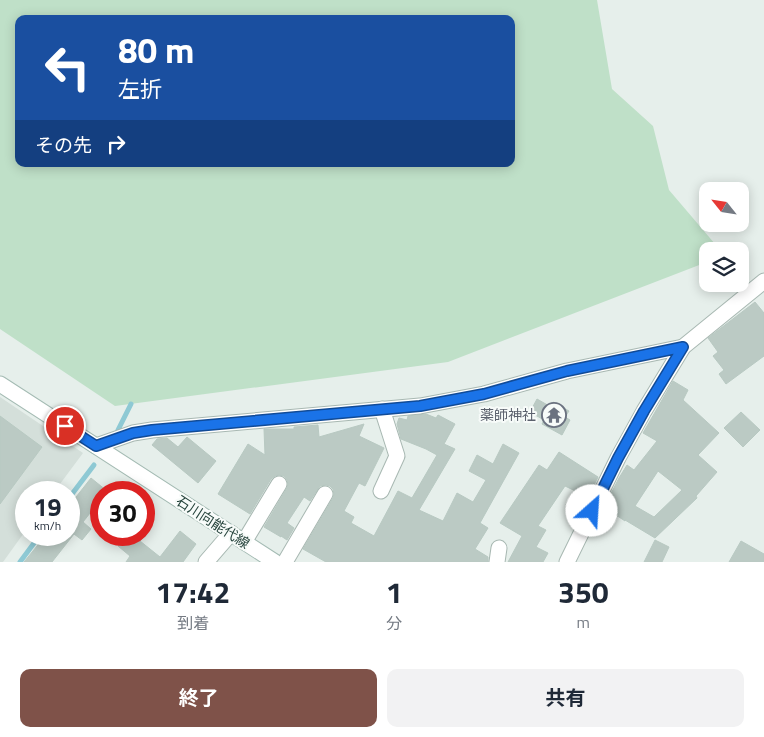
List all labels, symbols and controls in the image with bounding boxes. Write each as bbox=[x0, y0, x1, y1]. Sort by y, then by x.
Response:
text: 80 m bbox=[118, 23, 194, 77]
icon: left bbox=[35, 35, 100, 100]
text: 左折 bbox=[118, 72, 162, 106]
text: その先 bbox=[35, 130, 92, 159]
icon: right bbox=[102, 130, 130, 158]
north arrow bbox=[699, 182, 749, 232]
map controls bbox=[699, 182, 749, 292]
button: layers bbox=[699, 242, 749, 292]
temple icon: 薬師神社 bbox=[541, 402, 567, 428]
place label: 薬師神社 bbox=[480, 404, 536, 425]
pin bbox=[44, 405, 86, 447]
icon: arrive bbox=[51, 412, 79, 440]
speed limit sign: 30 bbox=[90, 481, 155, 546]
position arrow bbox=[565, 484, 617, 536]
text: 19 bbox=[33, 488, 62, 526]
street label: 石川向能代線 bbox=[172, 490, 254, 553]
text: km/h bbox=[34, 516, 61, 535]
text: 17:42 bbox=[155, 569, 230, 615]
text: 1 bbox=[386, 569, 403, 615]
text: 350 bbox=[558, 569, 609, 615]
text: m bbox=[577, 610, 590, 634]
text: 到着 bbox=[177, 611, 209, 635]
text: 分 bbox=[386, 611, 402, 635]
button: 終了 bbox=[20, 669, 377, 727]
button: 共有 bbox=[387, 669, 744, 727]

